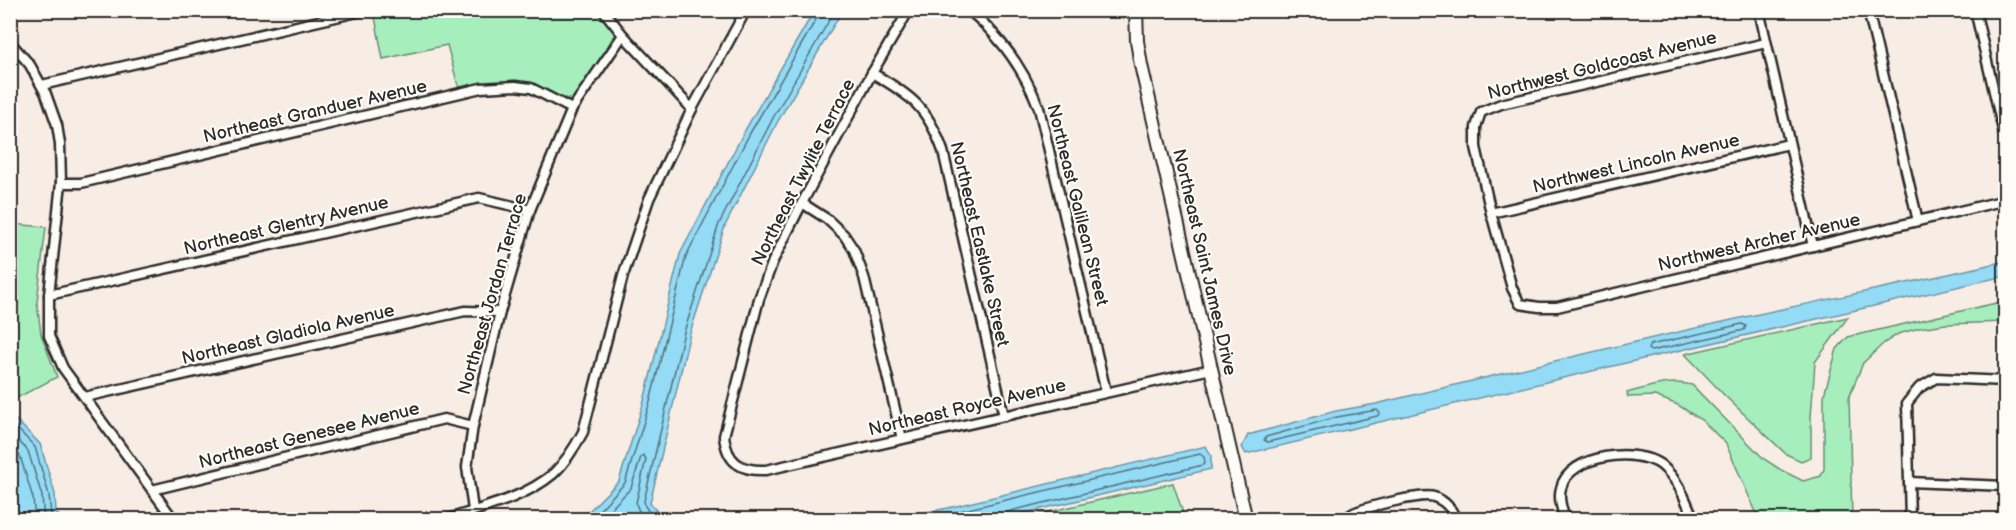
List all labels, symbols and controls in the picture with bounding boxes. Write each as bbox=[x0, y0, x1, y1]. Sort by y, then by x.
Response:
street label: Northwest Goldcoast Avenue bbox=[1485, 27, 1719, 104]
street label: Northeast Granduer Avenue bbox=[201, 75, 429, 147]
street label: Northeast Twylite Terrace bbox=[747, 75, 860, 269]
street label: Northeast Galilean Street bbox=[1042, 102, 1113, 308]
street label: Northwest Lincoln Avenue bbox=[1531, 129, 1742, 198]
street label: Northeast Eastlake Street bbox=[946, 140, 1013, 349]
street label: Northeast Saint James Drive bbox=[1168, 147, 1241, 378]
street label: Northeast Jordan Terrace bbox=[454, 191, 531, 397]
street label: Northeast Glentry Avenue bbox=[182, 192, 391, 259]
street label: Northwest Archer Avenue bbox=[1656, 209, 1863, 276]
street label: Northeast Gladiola Avenue bbox=[180, 300, 397, 369]
street label: Northeast Royce Avenue bbox=[866, 374, 1068, 440]
street label: Northeast Genesee Avenue bbox=[197, 398, 422, 473]

